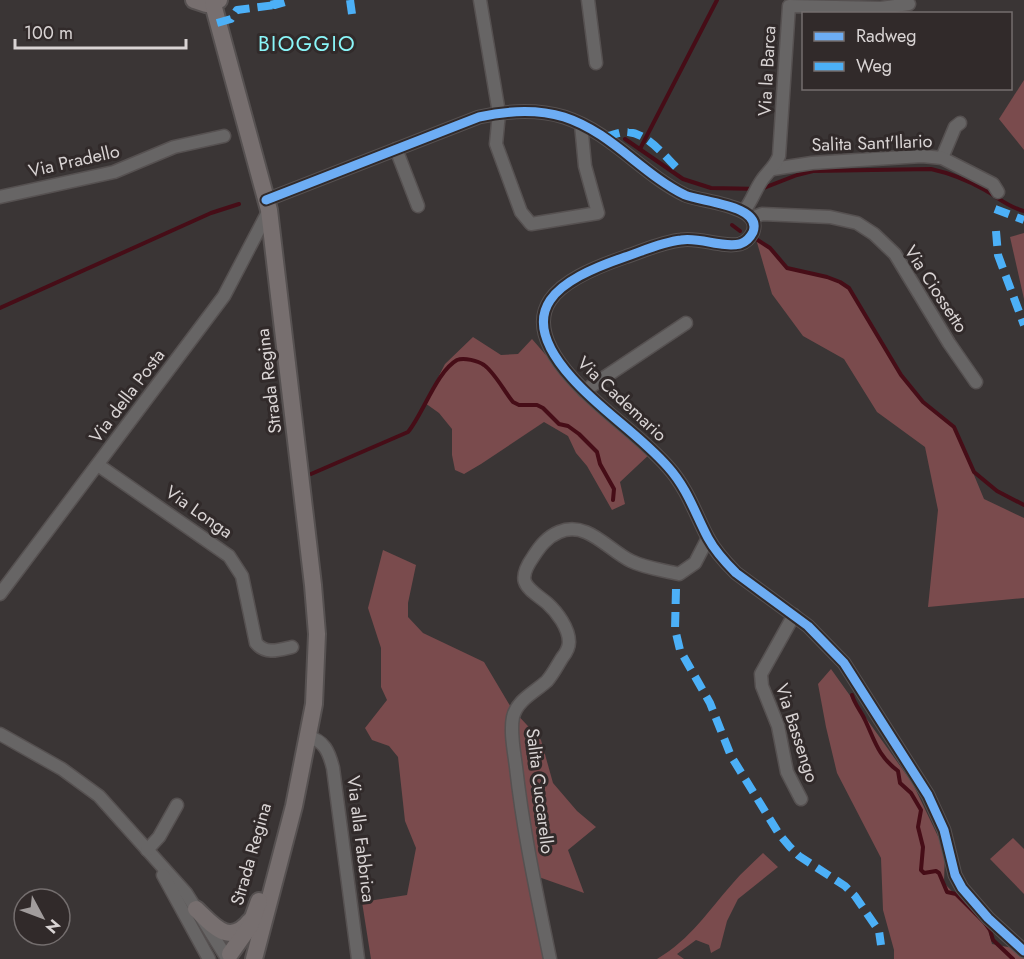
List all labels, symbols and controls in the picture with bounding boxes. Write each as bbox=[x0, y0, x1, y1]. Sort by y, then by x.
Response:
scale bar bbox=[15, 12, 186, 50]
legend bbox=[802, 12, 1012, 90]
text: 100 m bbox=[24, 20, 73, 46]
text: Radweg bbox=[856, 23, 917, 49]
street label: Via la Barca bbox=[752, 25, 782, 117]
district label: BIOGGIO bbox=[258, 29, 356, 59]
text: Weg bbox=[856, 53, 892, 79]
street label: Salita Sant'Ilario bbox=[811, 128, 933, 158]
street label: Via Pradello bbox=[26, 138, 122, 184]
street label: Via Ciossetto bbox=[898, 240, 974, 338]
street label: Strada Regina bbox=[250, 327, 288, 435]
street label: Via della Posta bbox=[83, 344, 171, 448]
street label: Via Cademario bbox=[571, 350, 673, 448]
street label: Via Longa bbox=[160, 479, 238, 545]
street label: Via Bassengo bbox=[769, 680, 825, 786]
street label: Salita Cuccarello bbox=[519, 727, 561, 856]
street label: Via alla Fabbrica bbox=[340, 774, 382, 904]
street label: Strada Regina bbox=[224, 800, 278, 908]
north arrow bbox=[12, 887, 72, 947]
text: N bbox=[40, 914, 66, 939]

